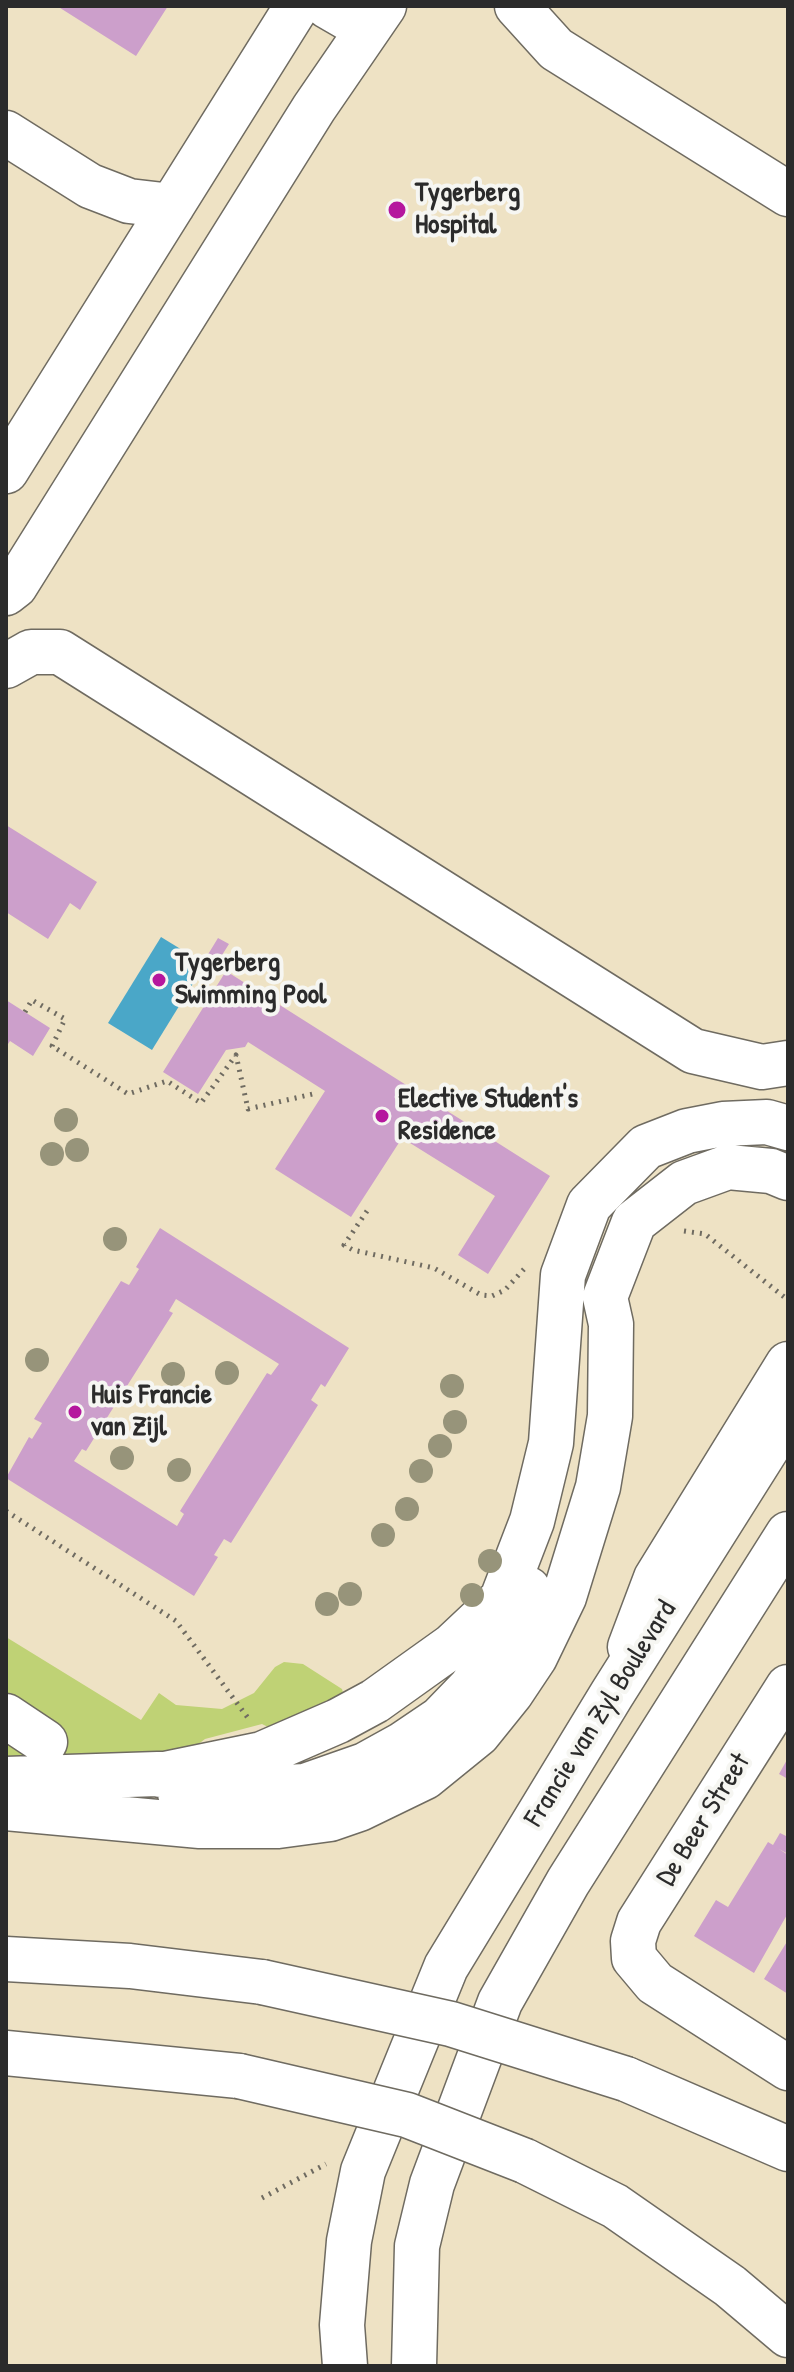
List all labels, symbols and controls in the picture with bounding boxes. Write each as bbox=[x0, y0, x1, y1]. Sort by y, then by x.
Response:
place label: Tygerberg Hospital bbox=[415, 177, 520, 243]
marker: Tygerberg Hospital bbox=[386, 199, 408, 221]
place label: Tygerberg Swimming Pool bbox=[175, 947, 326, 1013]
marker: Tygerberg Swimming Pool bbox=[150, 971, 168, 989]
place label: Elective Student's Residence bbox=[398, 1083, 578, 1149]
marker: Elective Student's Residence bbox=[373, 1107, 391, 1125]
place label: Huis Francie van Zijl bbox=[91, 1379, 212, 1445]
marker: Huis Francie van Zijl bbox=[66, 1403, 84, 1421]
street label: Francie van Zyl Boulevard bbox=[518, 1595, 684, 1833]
street label: De Beer Street bbox=[650, 1748, 758, 1892]

